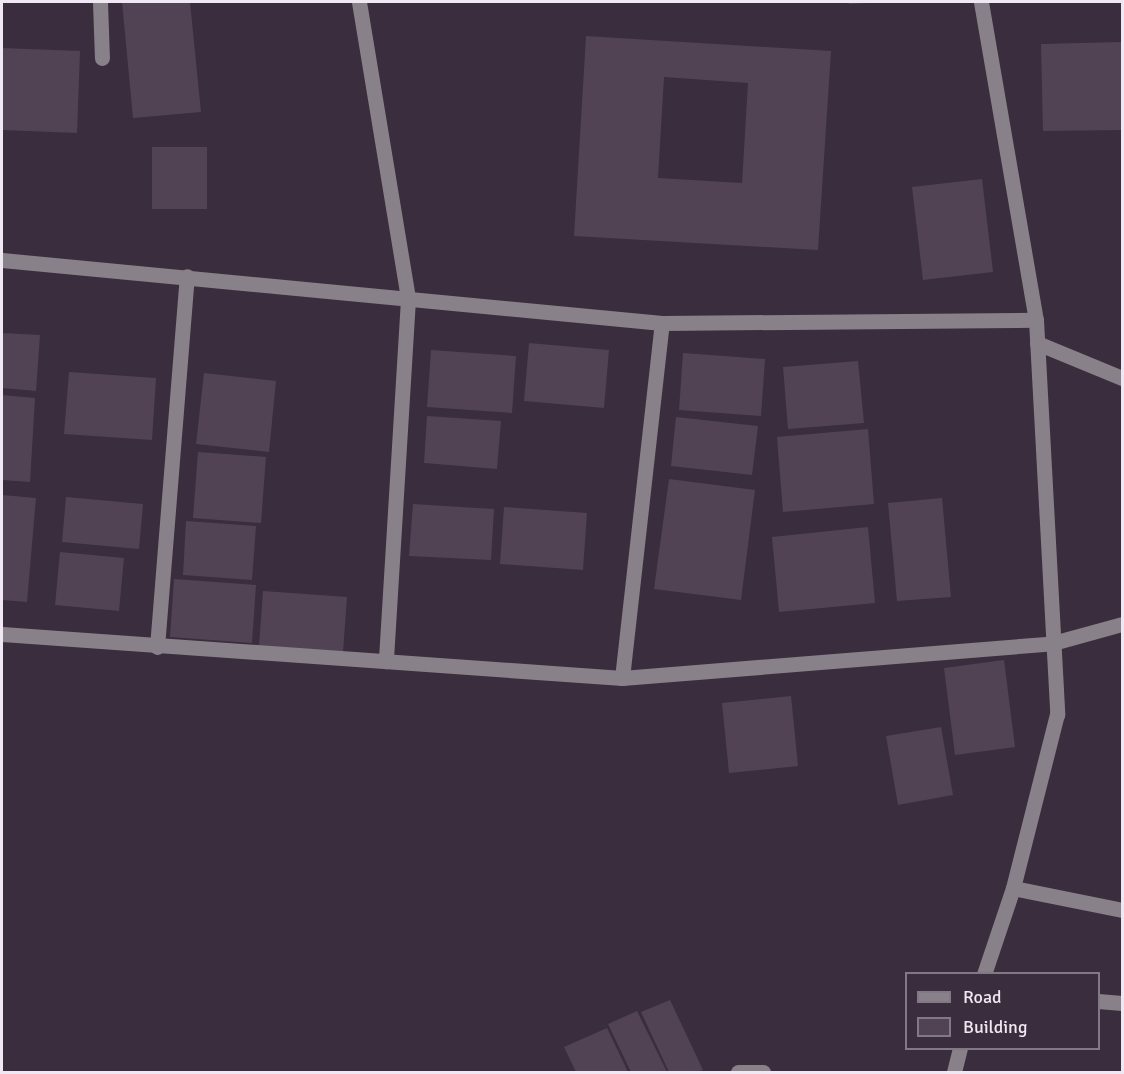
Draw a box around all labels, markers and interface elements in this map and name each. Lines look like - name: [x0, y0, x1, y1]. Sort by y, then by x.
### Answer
- legend: [905, 972, 1100, 1050]
- text: Road: [963, 986, 1002, 1008]
- text: Building: [963, 1016, 1027, 1038]

